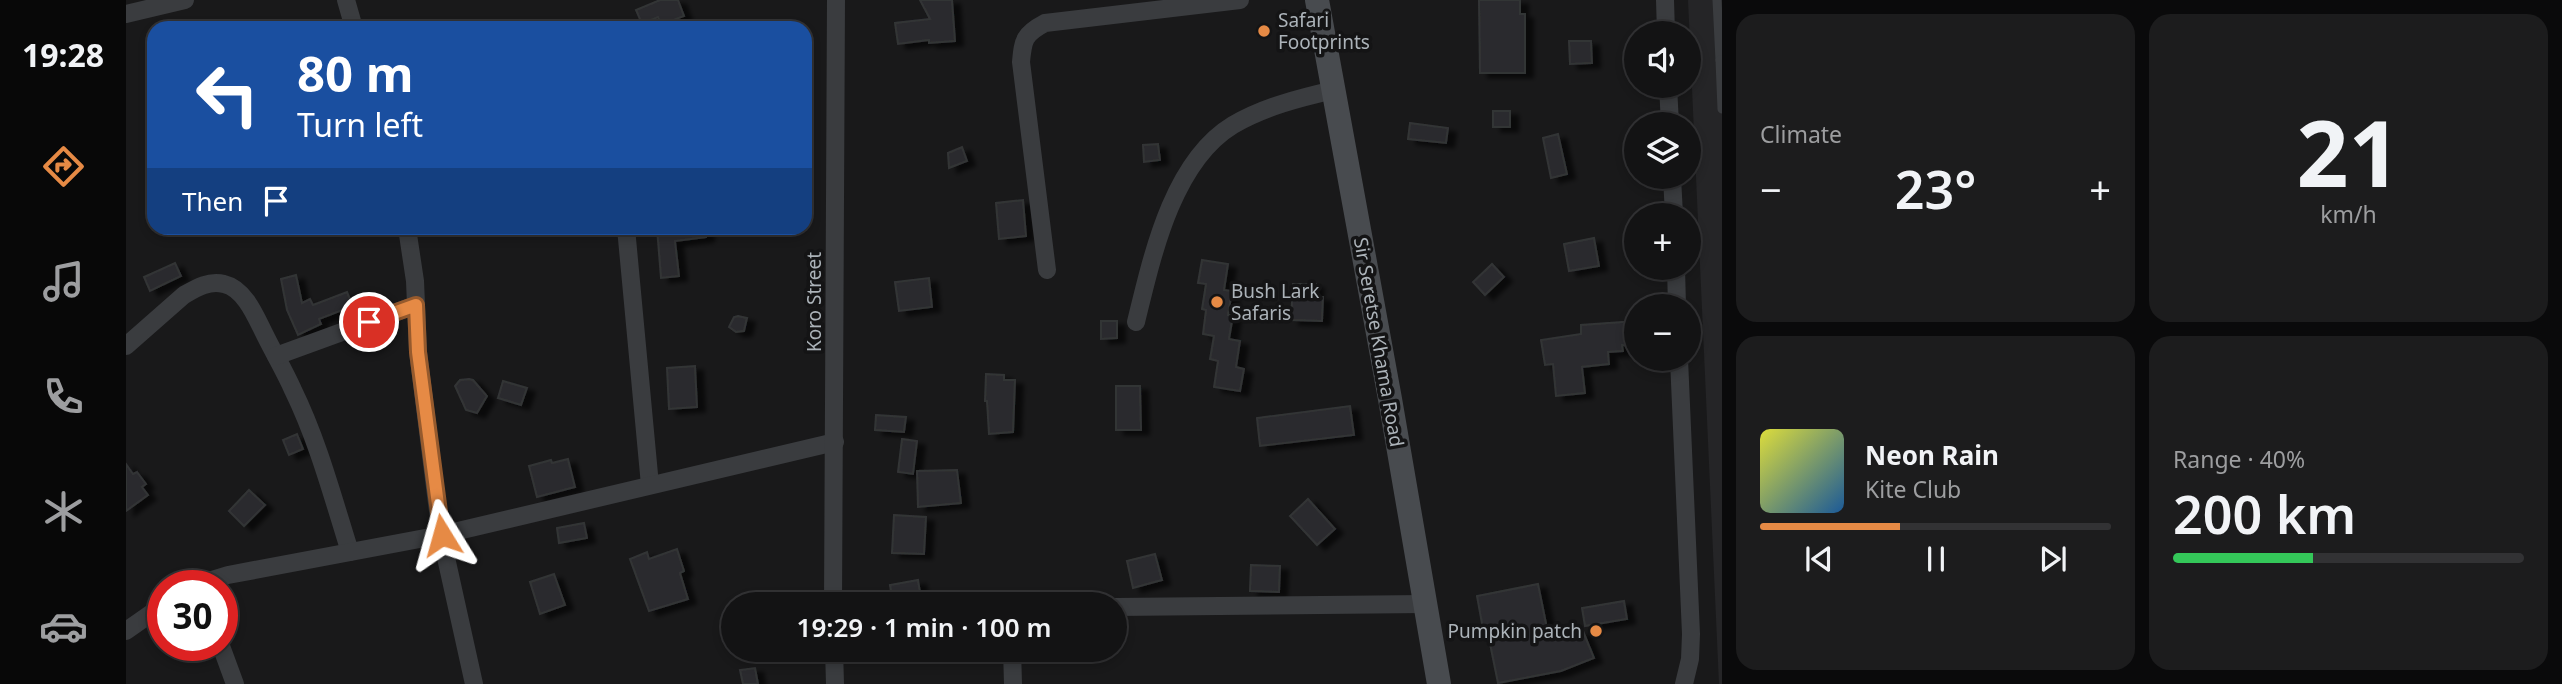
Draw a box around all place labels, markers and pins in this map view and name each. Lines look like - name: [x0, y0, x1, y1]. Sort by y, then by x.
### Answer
- place label: Safari Footprints: [1278, 7, 1370, 55]
- marker: Safari Footprints: [1256, 23, 1272, 39]
- place label: Bush Lark Safaris: [1231, 278, 1319, 326]
- pin: [339, 292, 399, 352]
- marker: Bush Lark Safaris: [1209, 294, 1225, 310]
- place label: Pumpkin patch: [1448, 618, 1582, 644]
- marker: Pumpkin patch: [1588, 623, 1604, 639]

